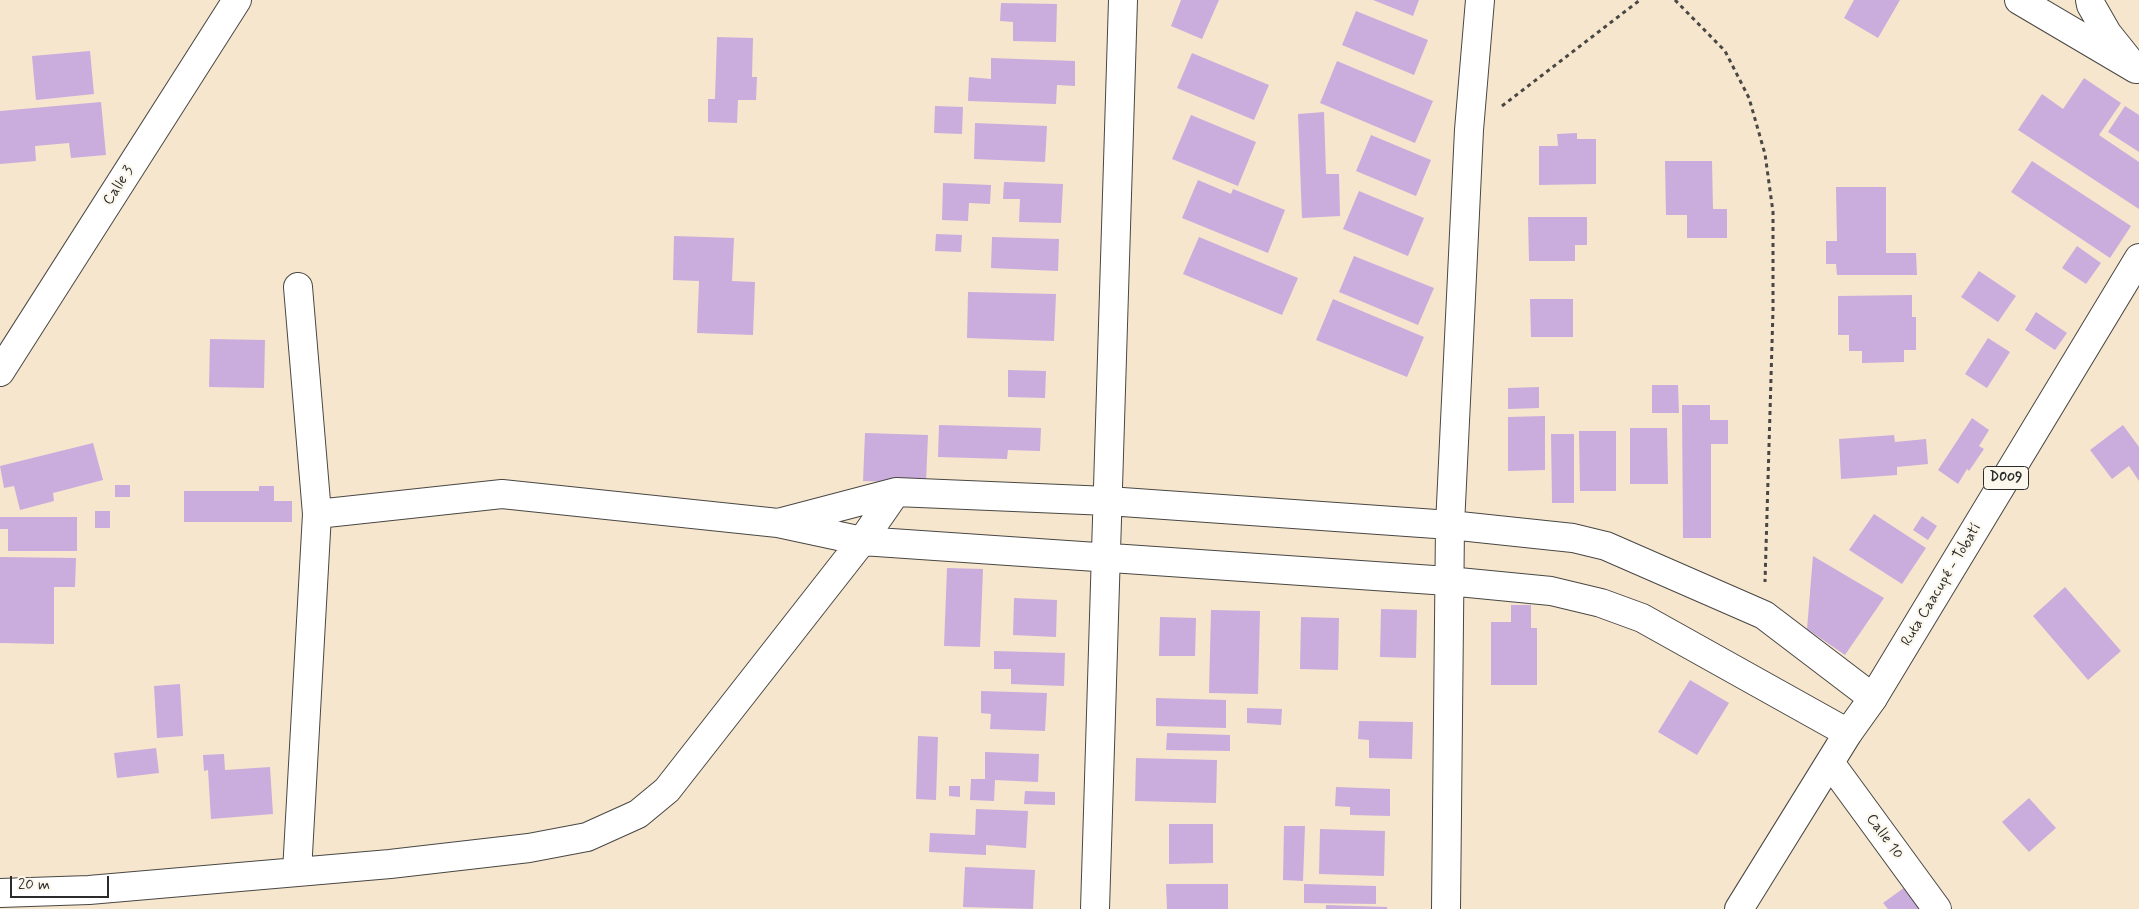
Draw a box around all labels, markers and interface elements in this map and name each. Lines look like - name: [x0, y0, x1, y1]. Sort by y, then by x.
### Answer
- street label: Calle 3: [100, 163, 138, 209]
- road number: D009: [1984, 466, 2028, 489]
- street label: Ruta Caacupé - Tobatí: [1898, 520, 1986, 650]
- street label: Calle 10: [1862, 811, 1906, 863]
- scale bar: [12, 866, 111, 898]
- text: 20 m: [18, 875, 50, 895]

